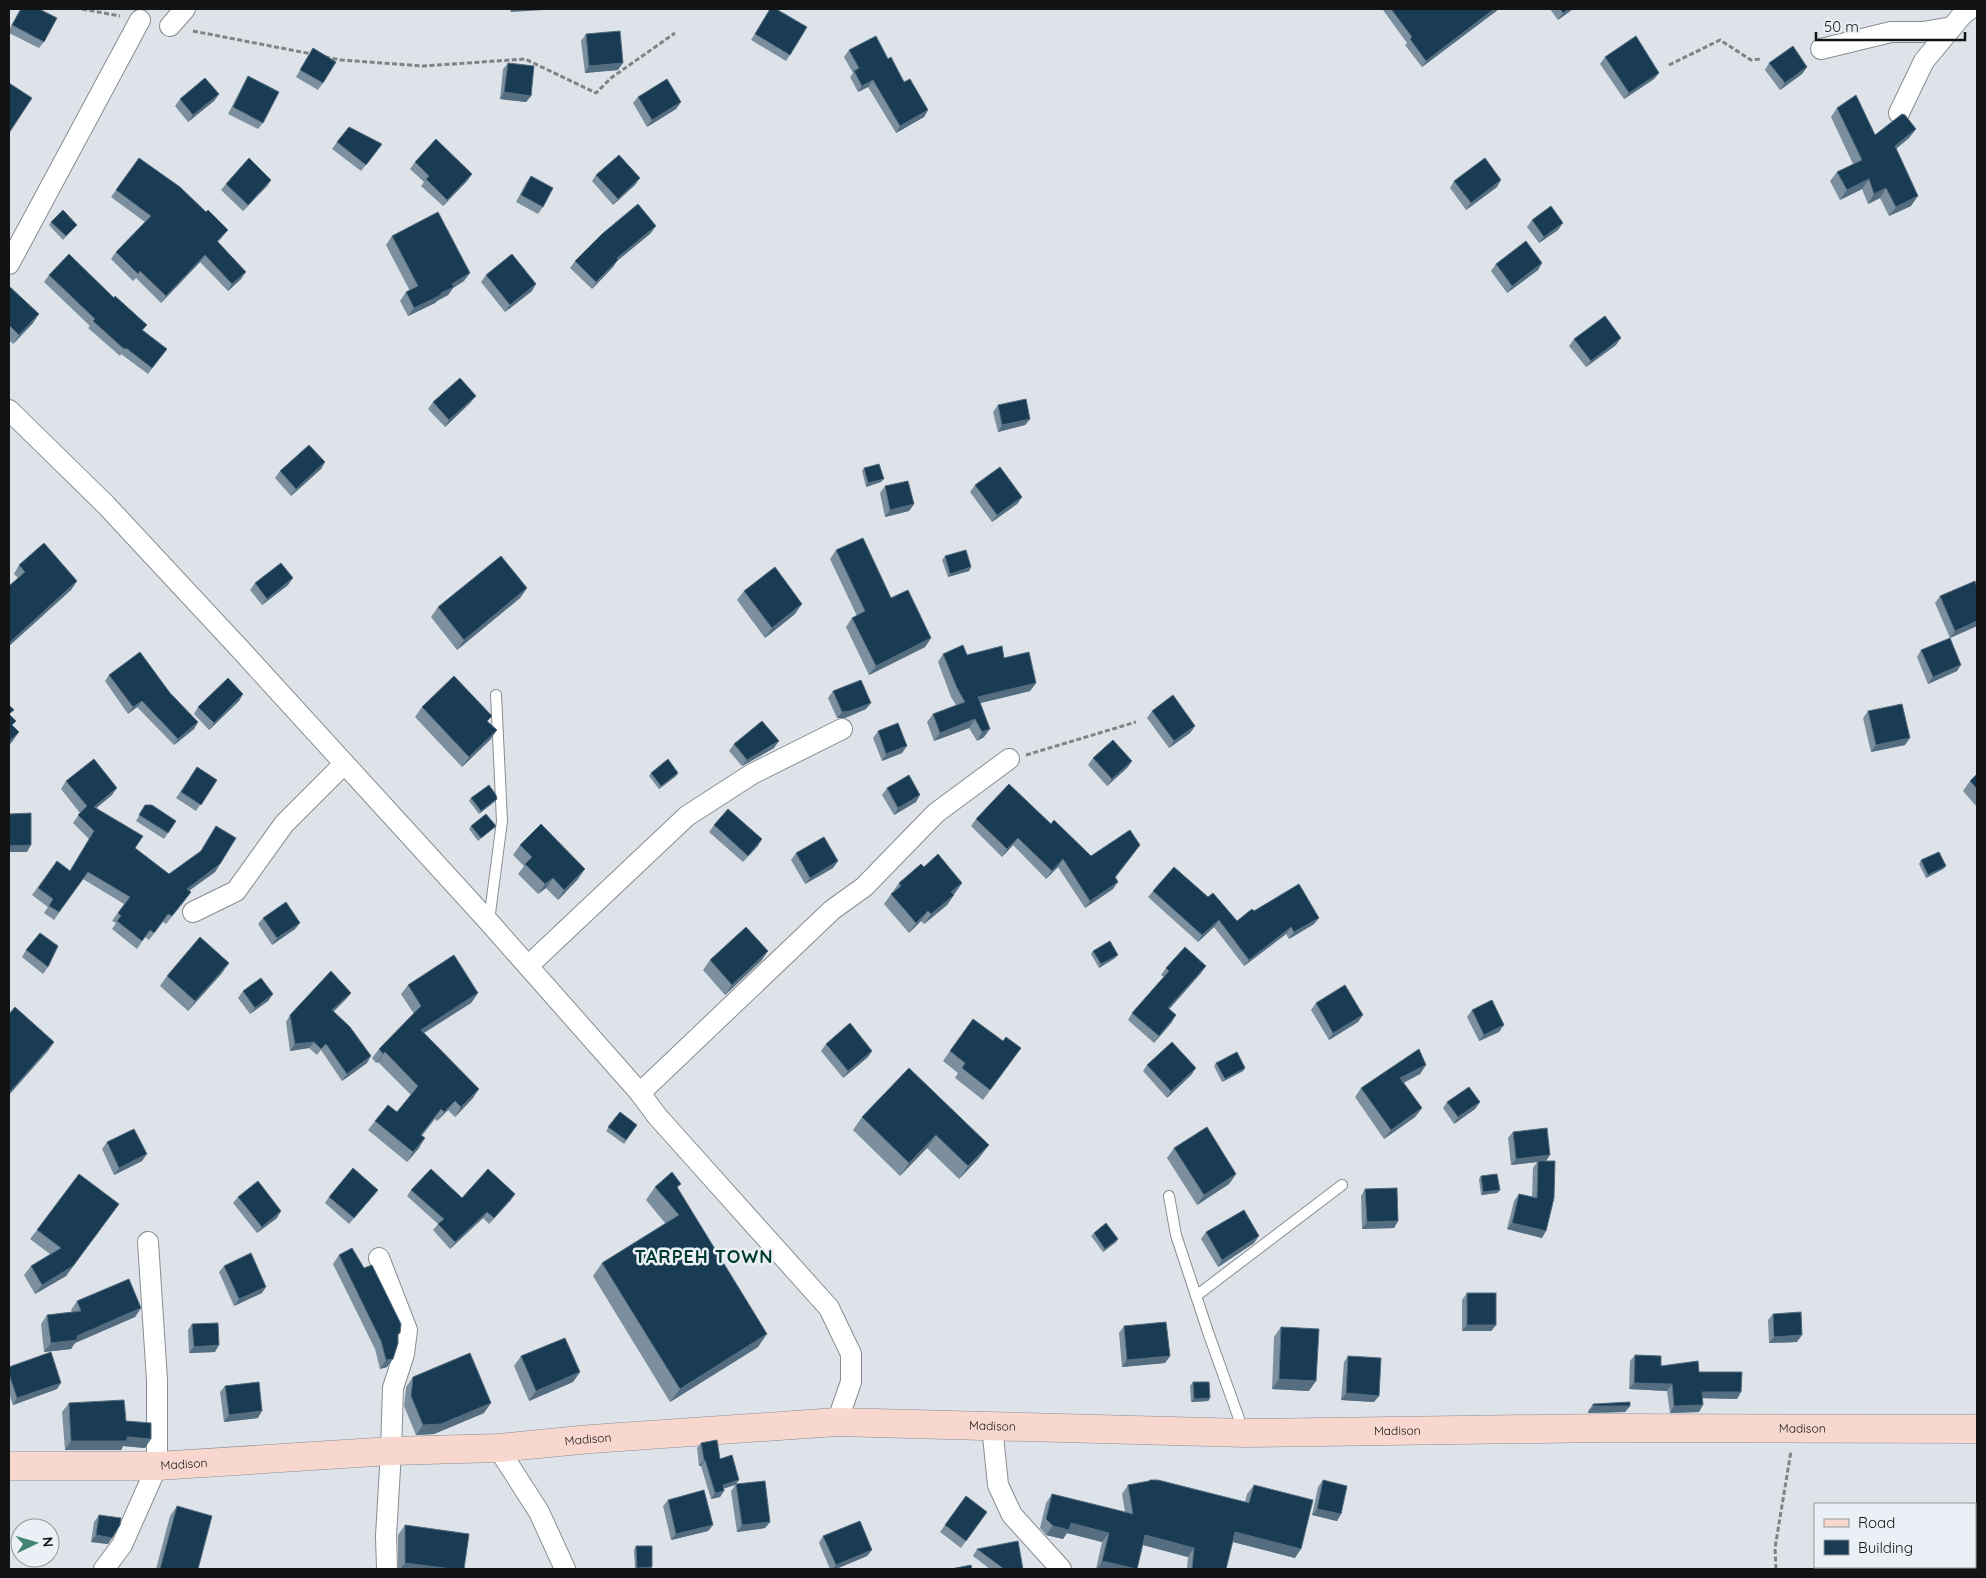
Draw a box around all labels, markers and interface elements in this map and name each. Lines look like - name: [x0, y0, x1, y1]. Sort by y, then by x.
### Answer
- scale bar: [1816, 10, 1965, 42]
- text: 50 m: [1824, 17, 1859, 36]
- district label: TARPEH TOWN: [634, 1245, 774, 1268]
- street label: Madison: [969, 1418, 1016, 1434]
- street label: Madison: [1779, 1420, 1826, 1436]
- street label: Madison: [1374, 1423, 1421, 1438]
- street label: Madison: [564, 1430, 612, 1449]
- street label: Madison: [160, 1455, 208, 1473]
- legend: [1814, 1503, 1976, 1568]
- text: Road: [1858, 1513, 1895, 1532]
- north arrow: [10, 1518, 60, 1568]
- text: N: [39, 1536, 57, 1548]
- text: Building: [1858, 1538, 1913, 1557]

